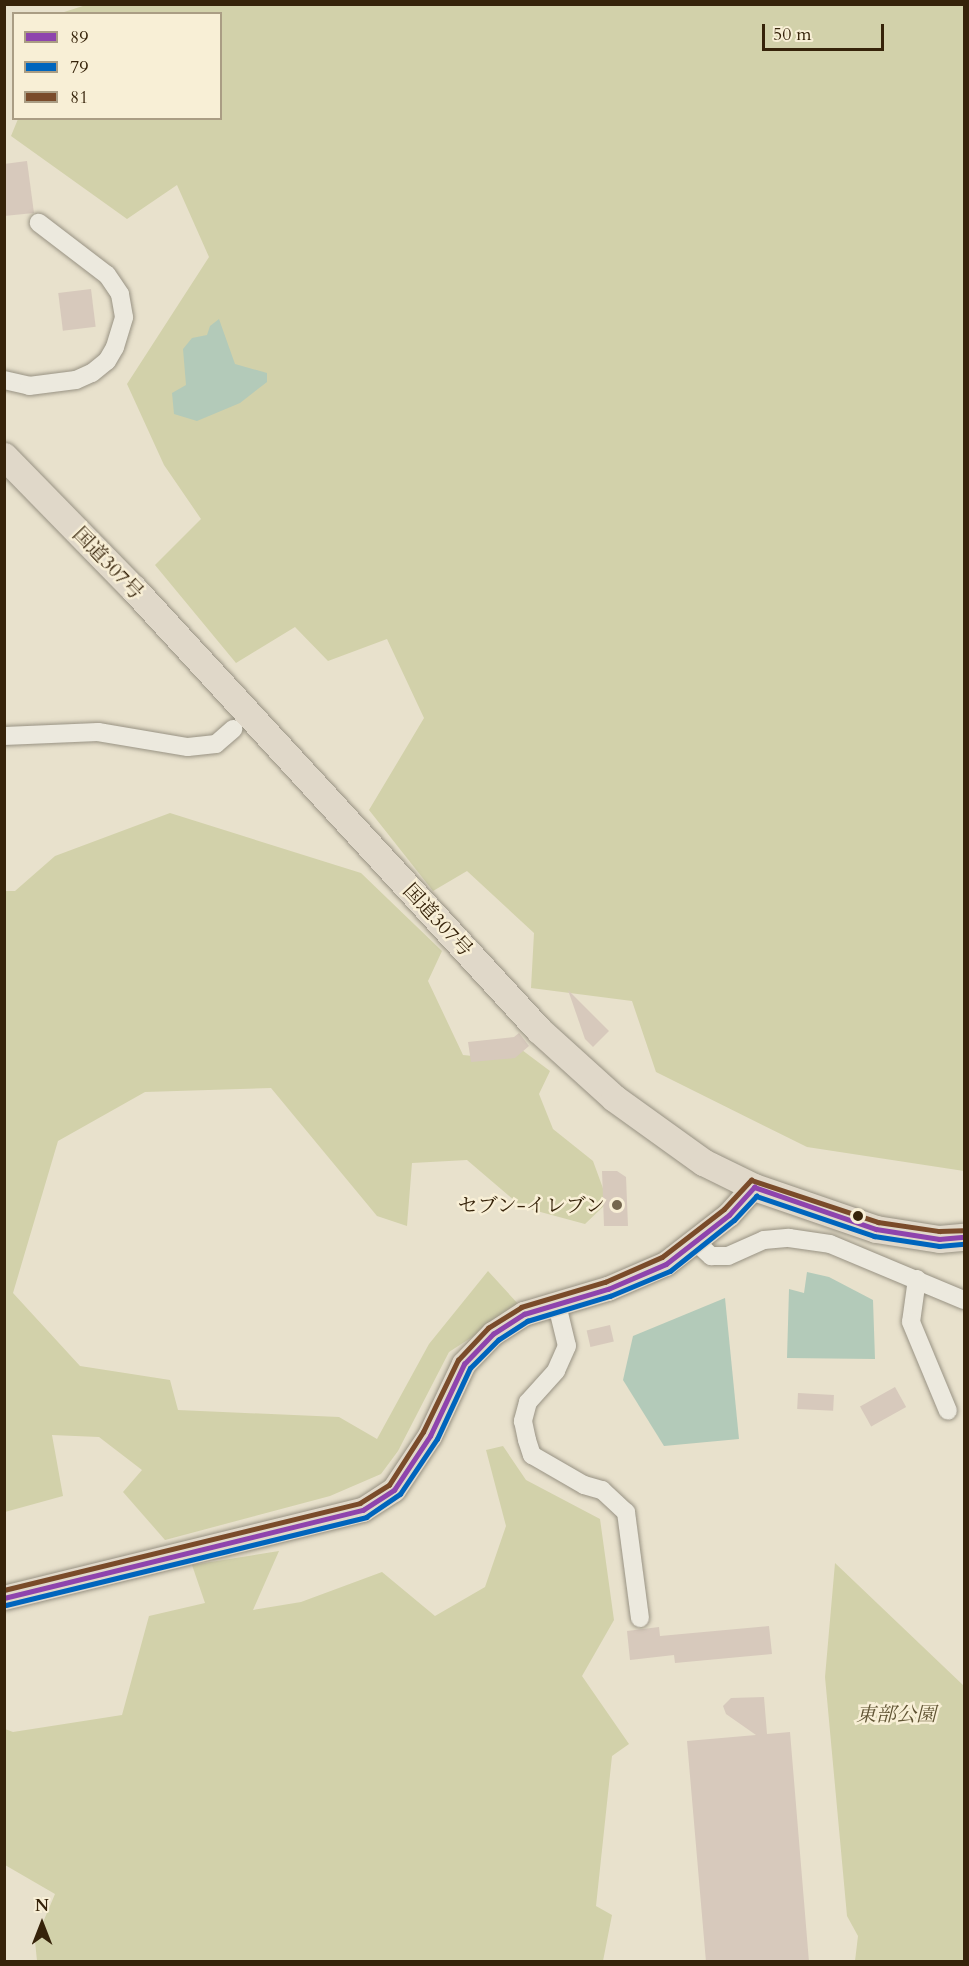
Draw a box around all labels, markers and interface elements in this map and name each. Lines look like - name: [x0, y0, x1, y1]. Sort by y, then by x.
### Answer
- legend: [12, 12, 222, 120]
- scale bar: [765, 12, 886, 50]
- text: 50 m: [773, 22, 812, 47]
- text: 89: [70, 25, 88, 50]
- text: 79: [70, 55, 88, 80]
- text: 81: [70, 85, 88, 110]
- street label: 国道307号: [68, 522, 148, 604]
- street label: 国道307号: [398, 879, 478, 961]
- place label: セブン-イレブン: [456, 1193, 605, 1217]
- marker: セブン-イレブン: [610, 1198, 624, 1212]
- unlabelled marker: [852, 1210, 864, 1222]
- park label: 東部公園: [856, 1702, 936, 1726]
- north arrow: [12, 1894, 72, 1954]
- text: N: [35, 1895, 49, 1917]

